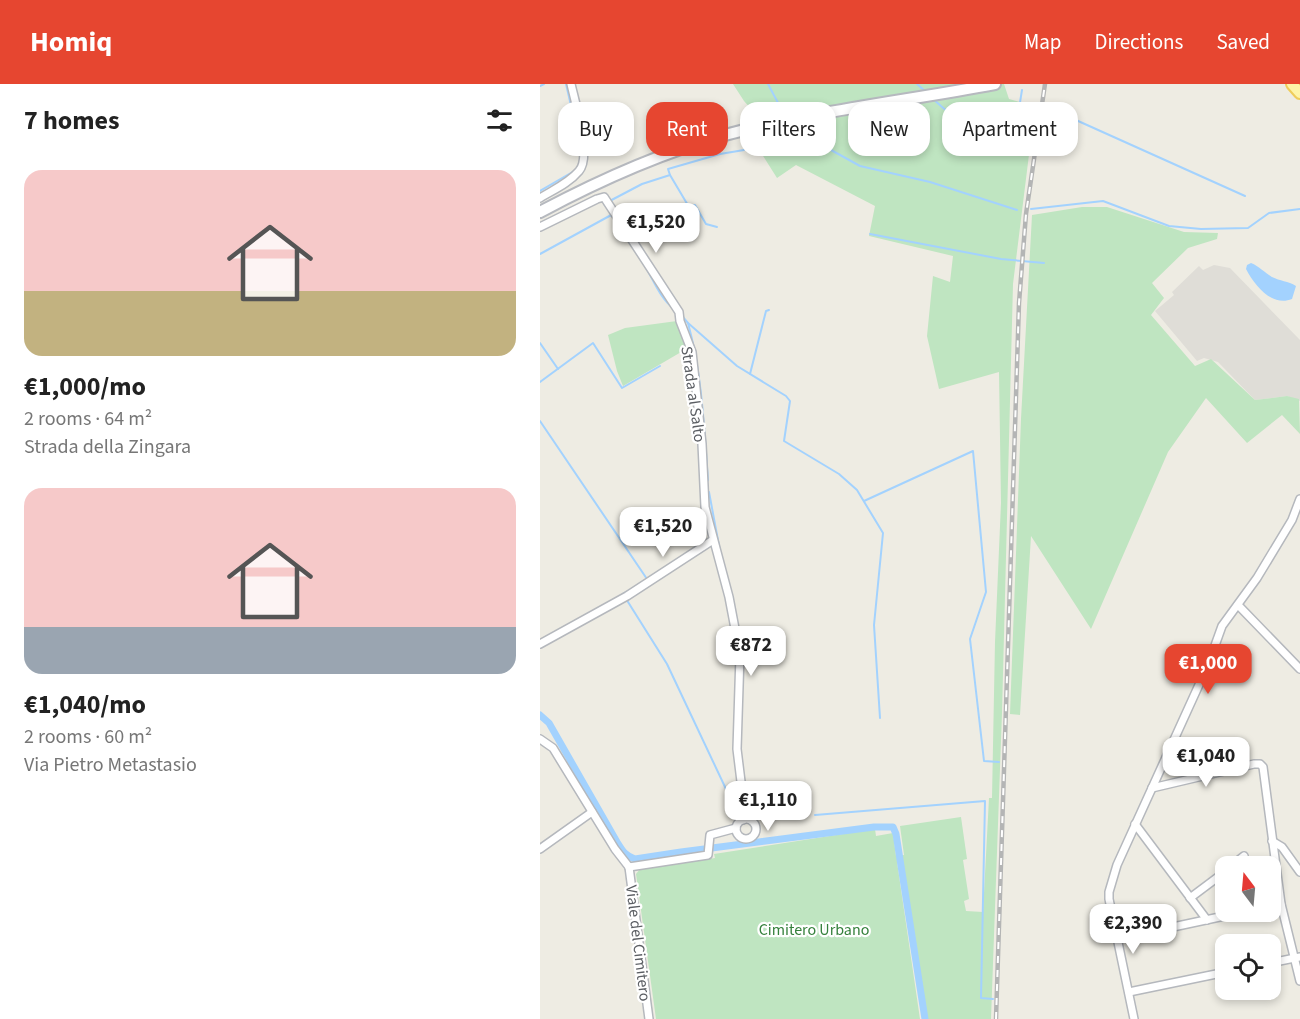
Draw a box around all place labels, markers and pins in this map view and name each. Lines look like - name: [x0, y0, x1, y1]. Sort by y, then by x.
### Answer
- pin: €1,520: [607, 203, 705, 254]
- pin: €1,520: [614, 507, 712, 558]
- pin: €872: [715, 626, 787, 677]
- pin: €1,000: [1159, 644, 1257, 695]
- pin: €1,040: [1157, 737, 1255, 788]
- pin: €1,110: [719, 781, 817, 832]
- pin: €2,390: [1084, 904, 1182, 955]

